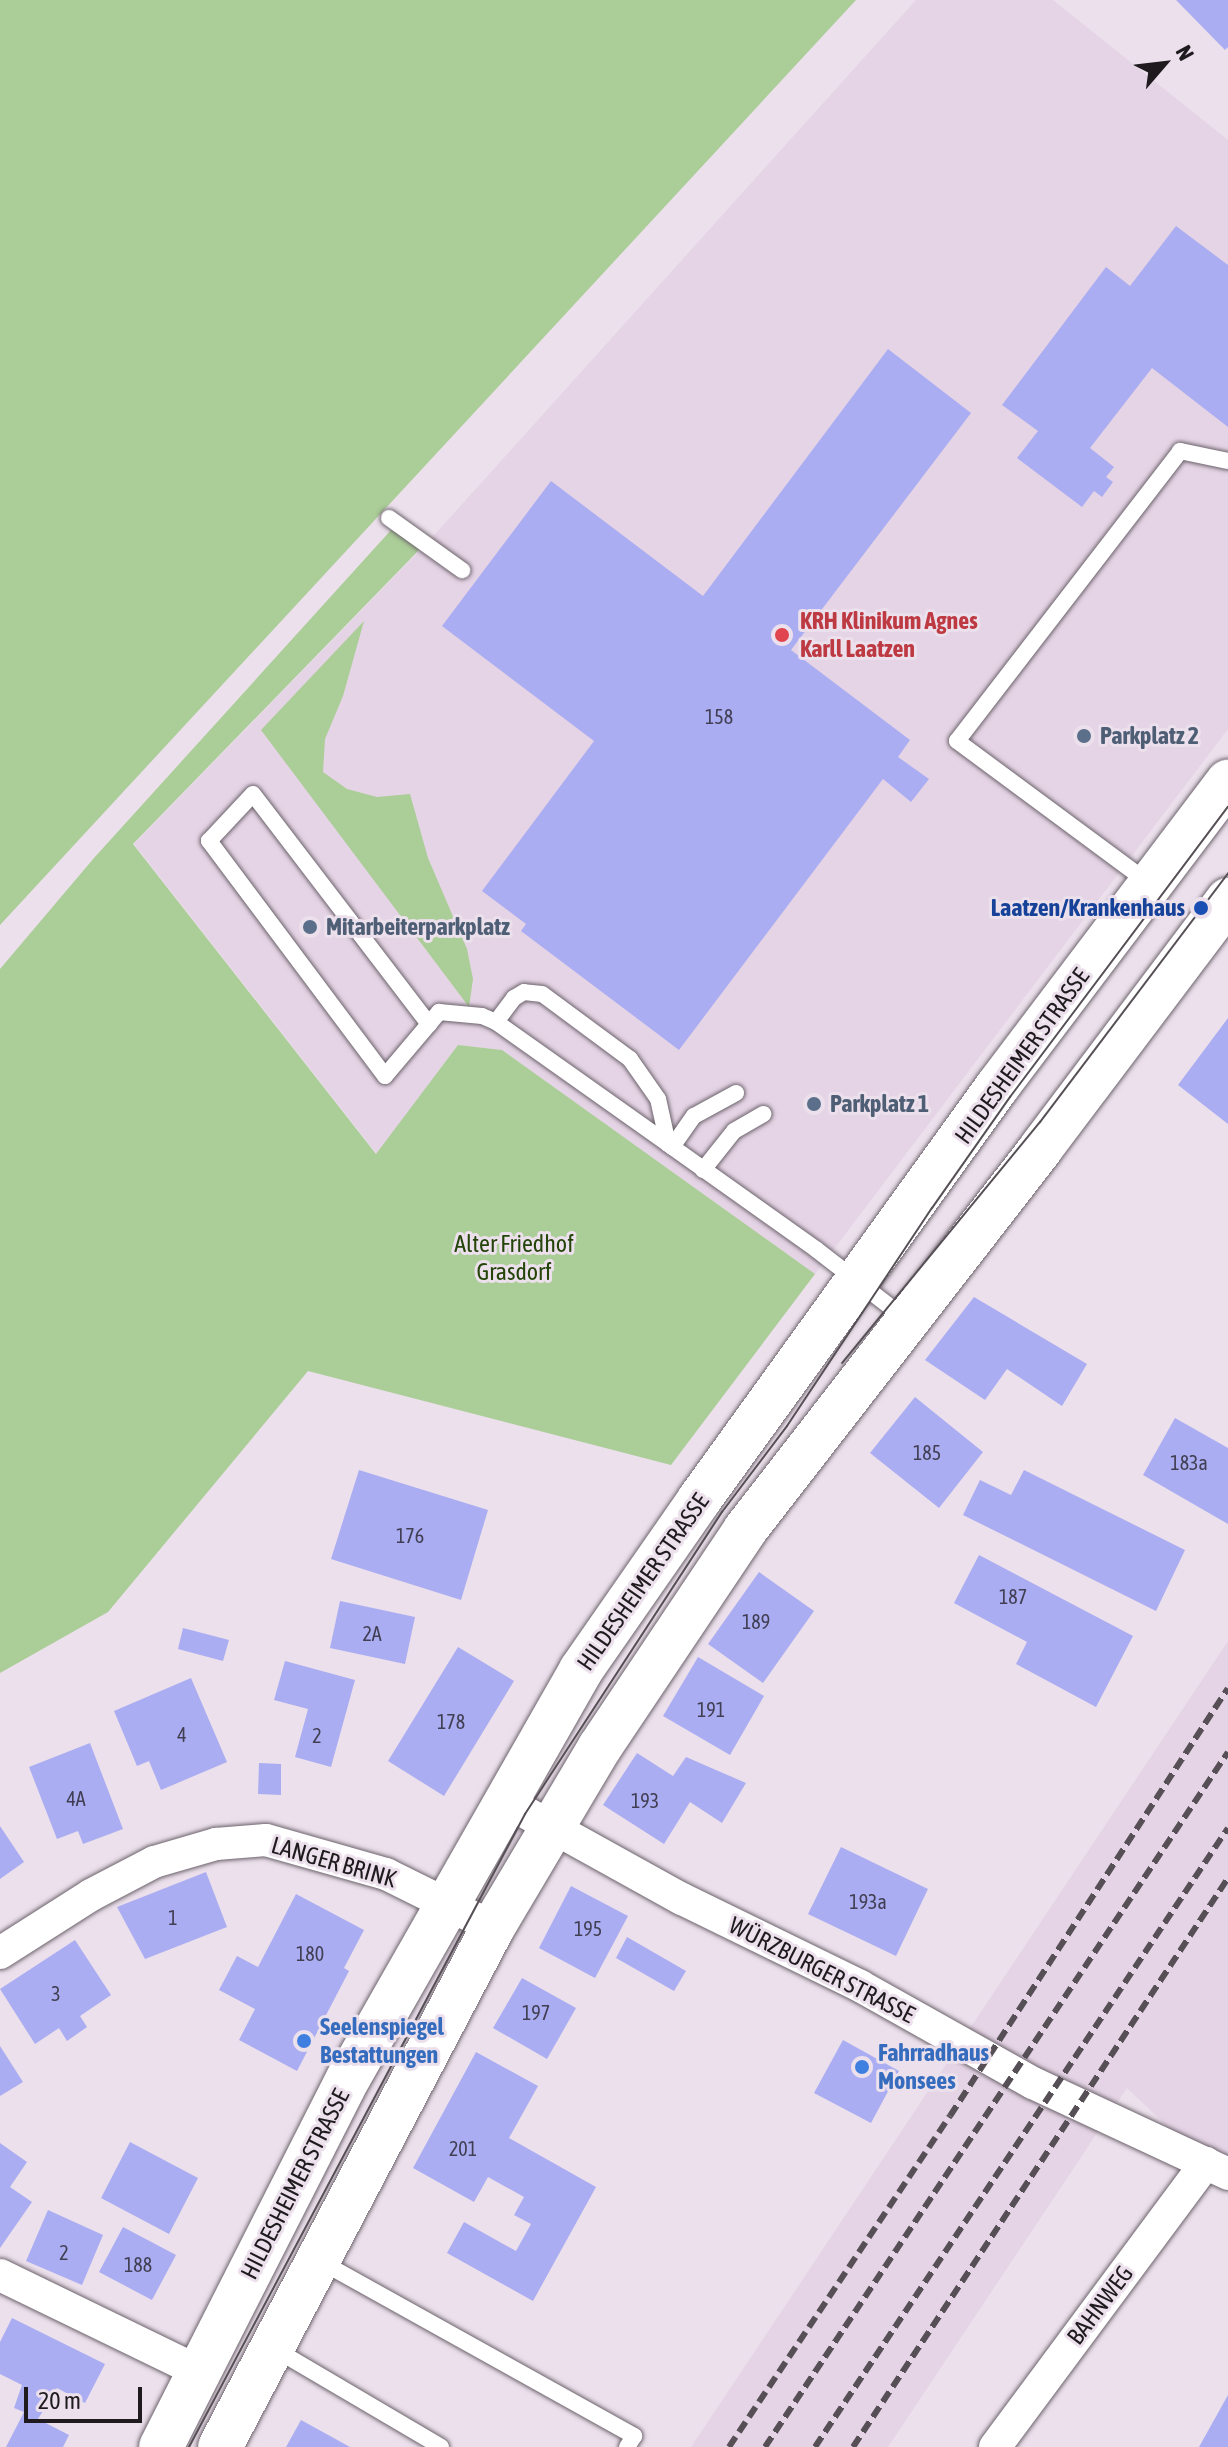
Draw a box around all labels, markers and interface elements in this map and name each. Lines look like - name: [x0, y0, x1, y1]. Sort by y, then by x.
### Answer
- north arrow: [1124, 24, 1204, 104]
- text: N: [1171, 41, 1200, 65]
- place label: KRH Klinikum Agnes Karll Laatzen: [800, 607, 978, 663]
- marker: KRH Klinikum Agnes Karll Laatzen: [771, 624, 793, 646]
- house number: 158: [705, 704, 733, 728]
- place label: Parkplatz 2: [1100, 722, 1199, 750]
- marker: Parkplatz 2: [1075, 727, 1093, 745]
- place label: Laatzen/Krankenhaus: [991, 894, 1185, 922]
- marker: Laatzen/Krankenhaus: [1192, 899, 1210, 917]
- place label: Mitarbeiterparkplatz: [326, 913, 510, 941]
- marker: Mitarbeiterparkplatz: [301, 918, 319, 936]
- street label: HILDESHEIMER STRASSE: [949, 963, 1095, 1149]
- place label: Parkplatz 1: [830, 1090, 929, 1118]
- marker: Parkplatz 1: [805, 1095, 823, 1113]
- park label: Alter Friedhof Grasdorf: [454, 1230, 574, 1286]
- house number: 185: [913, 1440, 941, 1464]
- house number: 183a: [1170, 1450, 1208, 1474]
- street label: HILDESHEIMER STRASSE: [571, 1488, 715, 1676]
- house number: 176: [396, 1523, 424, 1547]
- house number: 187: [999, 1584, 1027, 1608]
- house number: 189: [742, 1609, 770, 1633]
- house number: 2A: [362, 1621, 382, 1645]
- house number: 191: [697, 1697, 725, 1721]
- house number: 178: [437, 1709, 465, 1733]
- house number: 4: [177, 1722, 187, 1746]
- house number: 2: [312, 1723, 322, 1747]
- house number: 4A: [66, 1786, 86, 1810]
- house number: 193: [631, 1788, 659, 1812]
- street label: LANGER BRINK: [268, 1830, 400, 1894]
- house number: 193a: [849, 1889, 887, 1913]
- house number: 1: [168, 1905, 178, 1929]
- street label: WÜRZBURGER STRASSE: [724, 1911, 920, 2029]
- house number: 195: [574, 1916, 602, 1940]
- house number: 180: [296, 1941, 324, 1965]
- house number: 3: [51, 1981, 61, 2005]
- house number: 197: [522, 2000, 550, 2024]
- place label: Seelenspiegel Bestattungen: [320, 2013, 444, 2069]
- marker: Seelenspiegel Bestattungen: [295, 2032, 313, 2050]
- place label: Fahrradhaus Monsees: [878, 2039, 989, 2095]
- marker: Fahrradhaus Monsees: [853, 2058, 871, 2076]
- street label: HILDESHEIMER STRASSE: [235, 2084, 355, 2284]
- house number: 201: [449, 2136, 477, 2160]
- house number: 2: [59, 2240, 69, 2264]
- house number: 188: [124, 2252, 152, 2276]
- street label: BAHNWEG: [1061, 2260, 1139, 2350]
- scale bar: [28, 2371, 146, 2421]
- text: 20 m: [38, 2387, 81, 2414]

